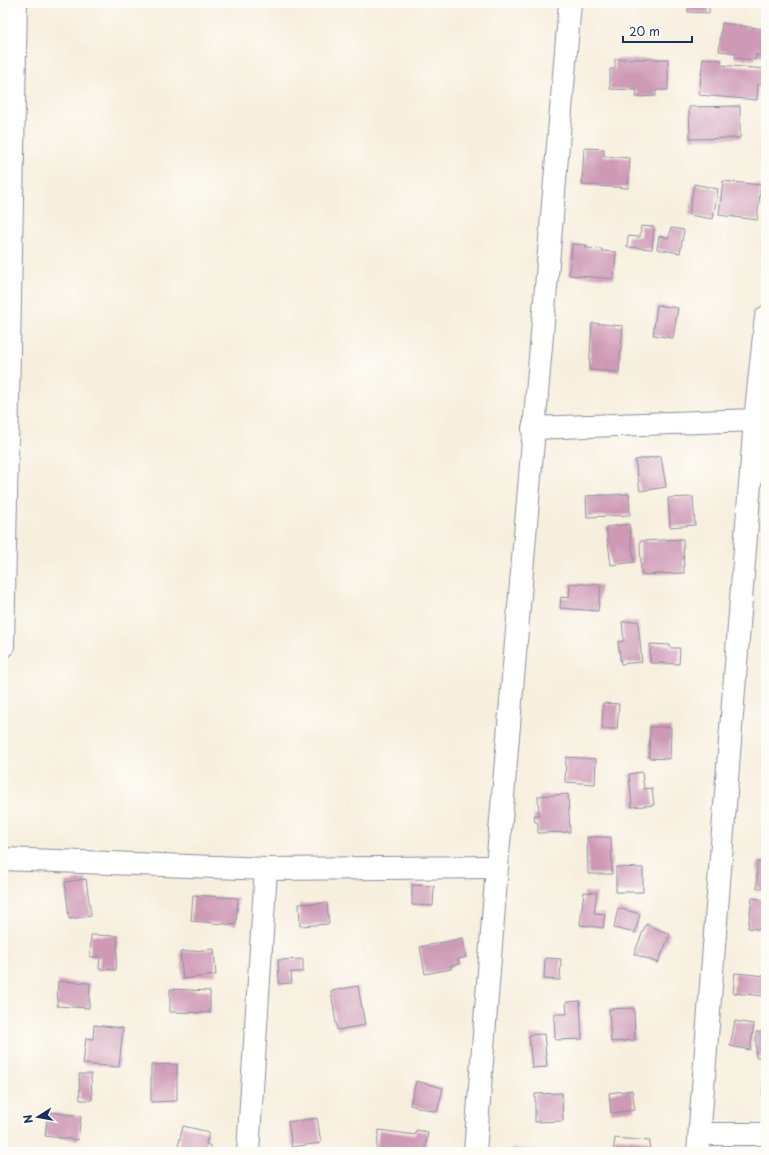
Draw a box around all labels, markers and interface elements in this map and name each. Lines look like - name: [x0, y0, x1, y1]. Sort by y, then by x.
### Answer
- scale bar: [623, 18, 692, 44]
- text: 20 m: [629, 22, 660, 40]
- north arrow: [18, 1097, 58, 1137]
- text: N: [18, 1113, 37, 1125]

